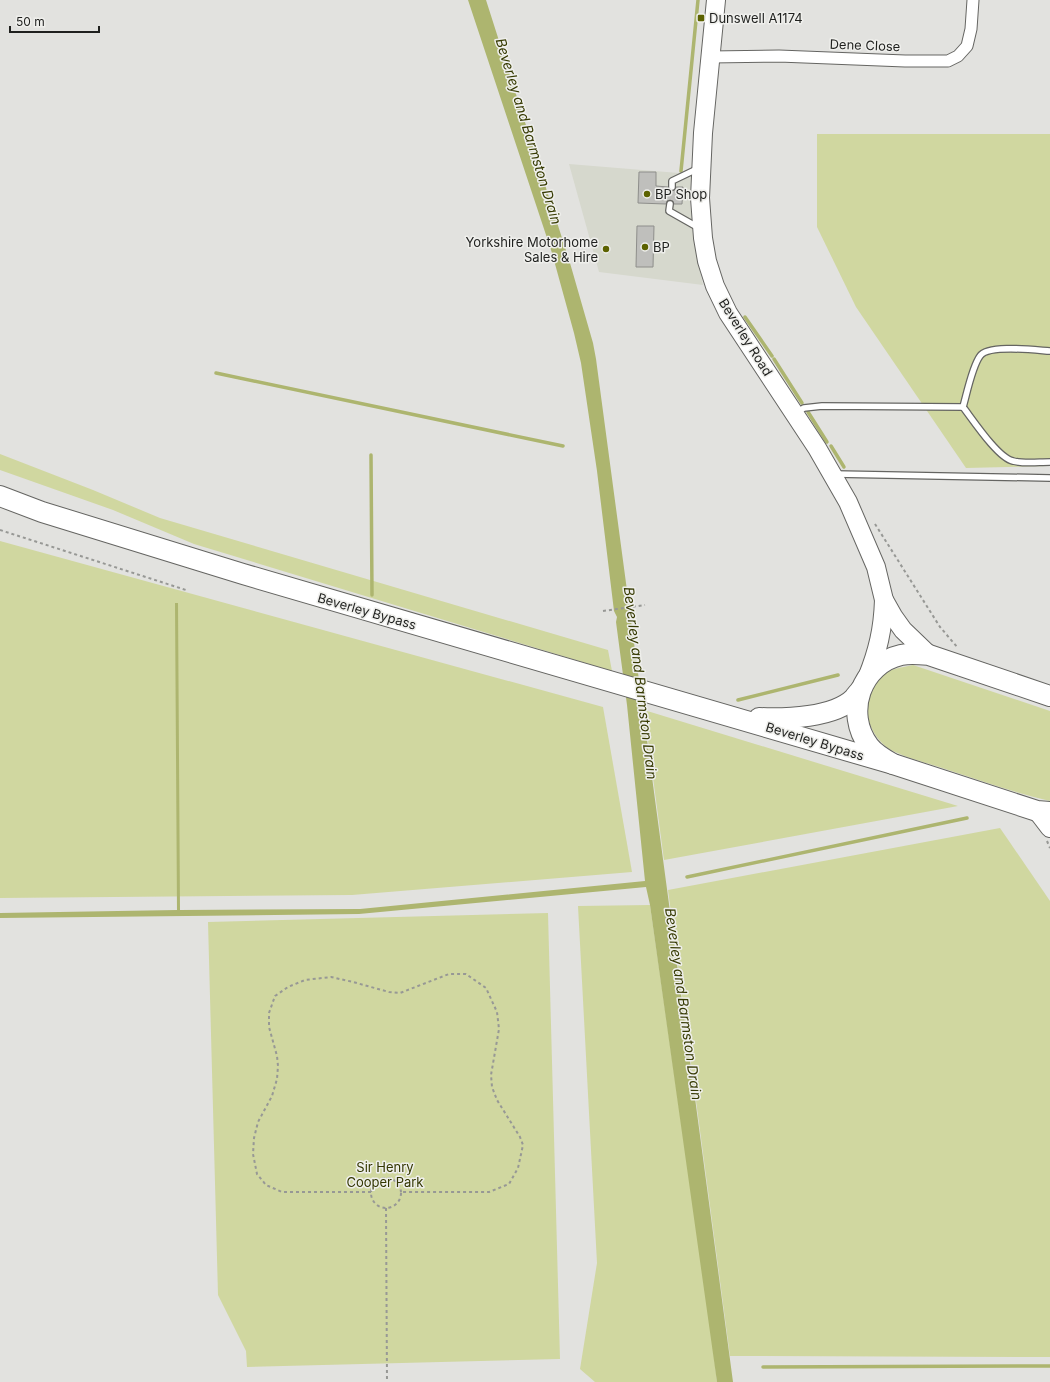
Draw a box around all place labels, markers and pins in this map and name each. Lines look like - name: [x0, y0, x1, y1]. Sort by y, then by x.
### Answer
- place label: Dunswell A1174: [709, 10, 803, 26]
- marker: Dunswell A1174: [696, 13, 706, 23]
- place label: BP Shop: [655, 186, 707, 202]
- marker: BP Shop: [642, 189, 652, 199]
- place label: Yorkshire Motorhome Sales & Hire: [466, 234, 598, 265]
- place label: BP: [653, 239, 670, 255]
- marker: BP: [640, 242, 650, 252]
- marker: Yorkshire Motorhome Sales & Hire: [601, 244, 611, 254]

